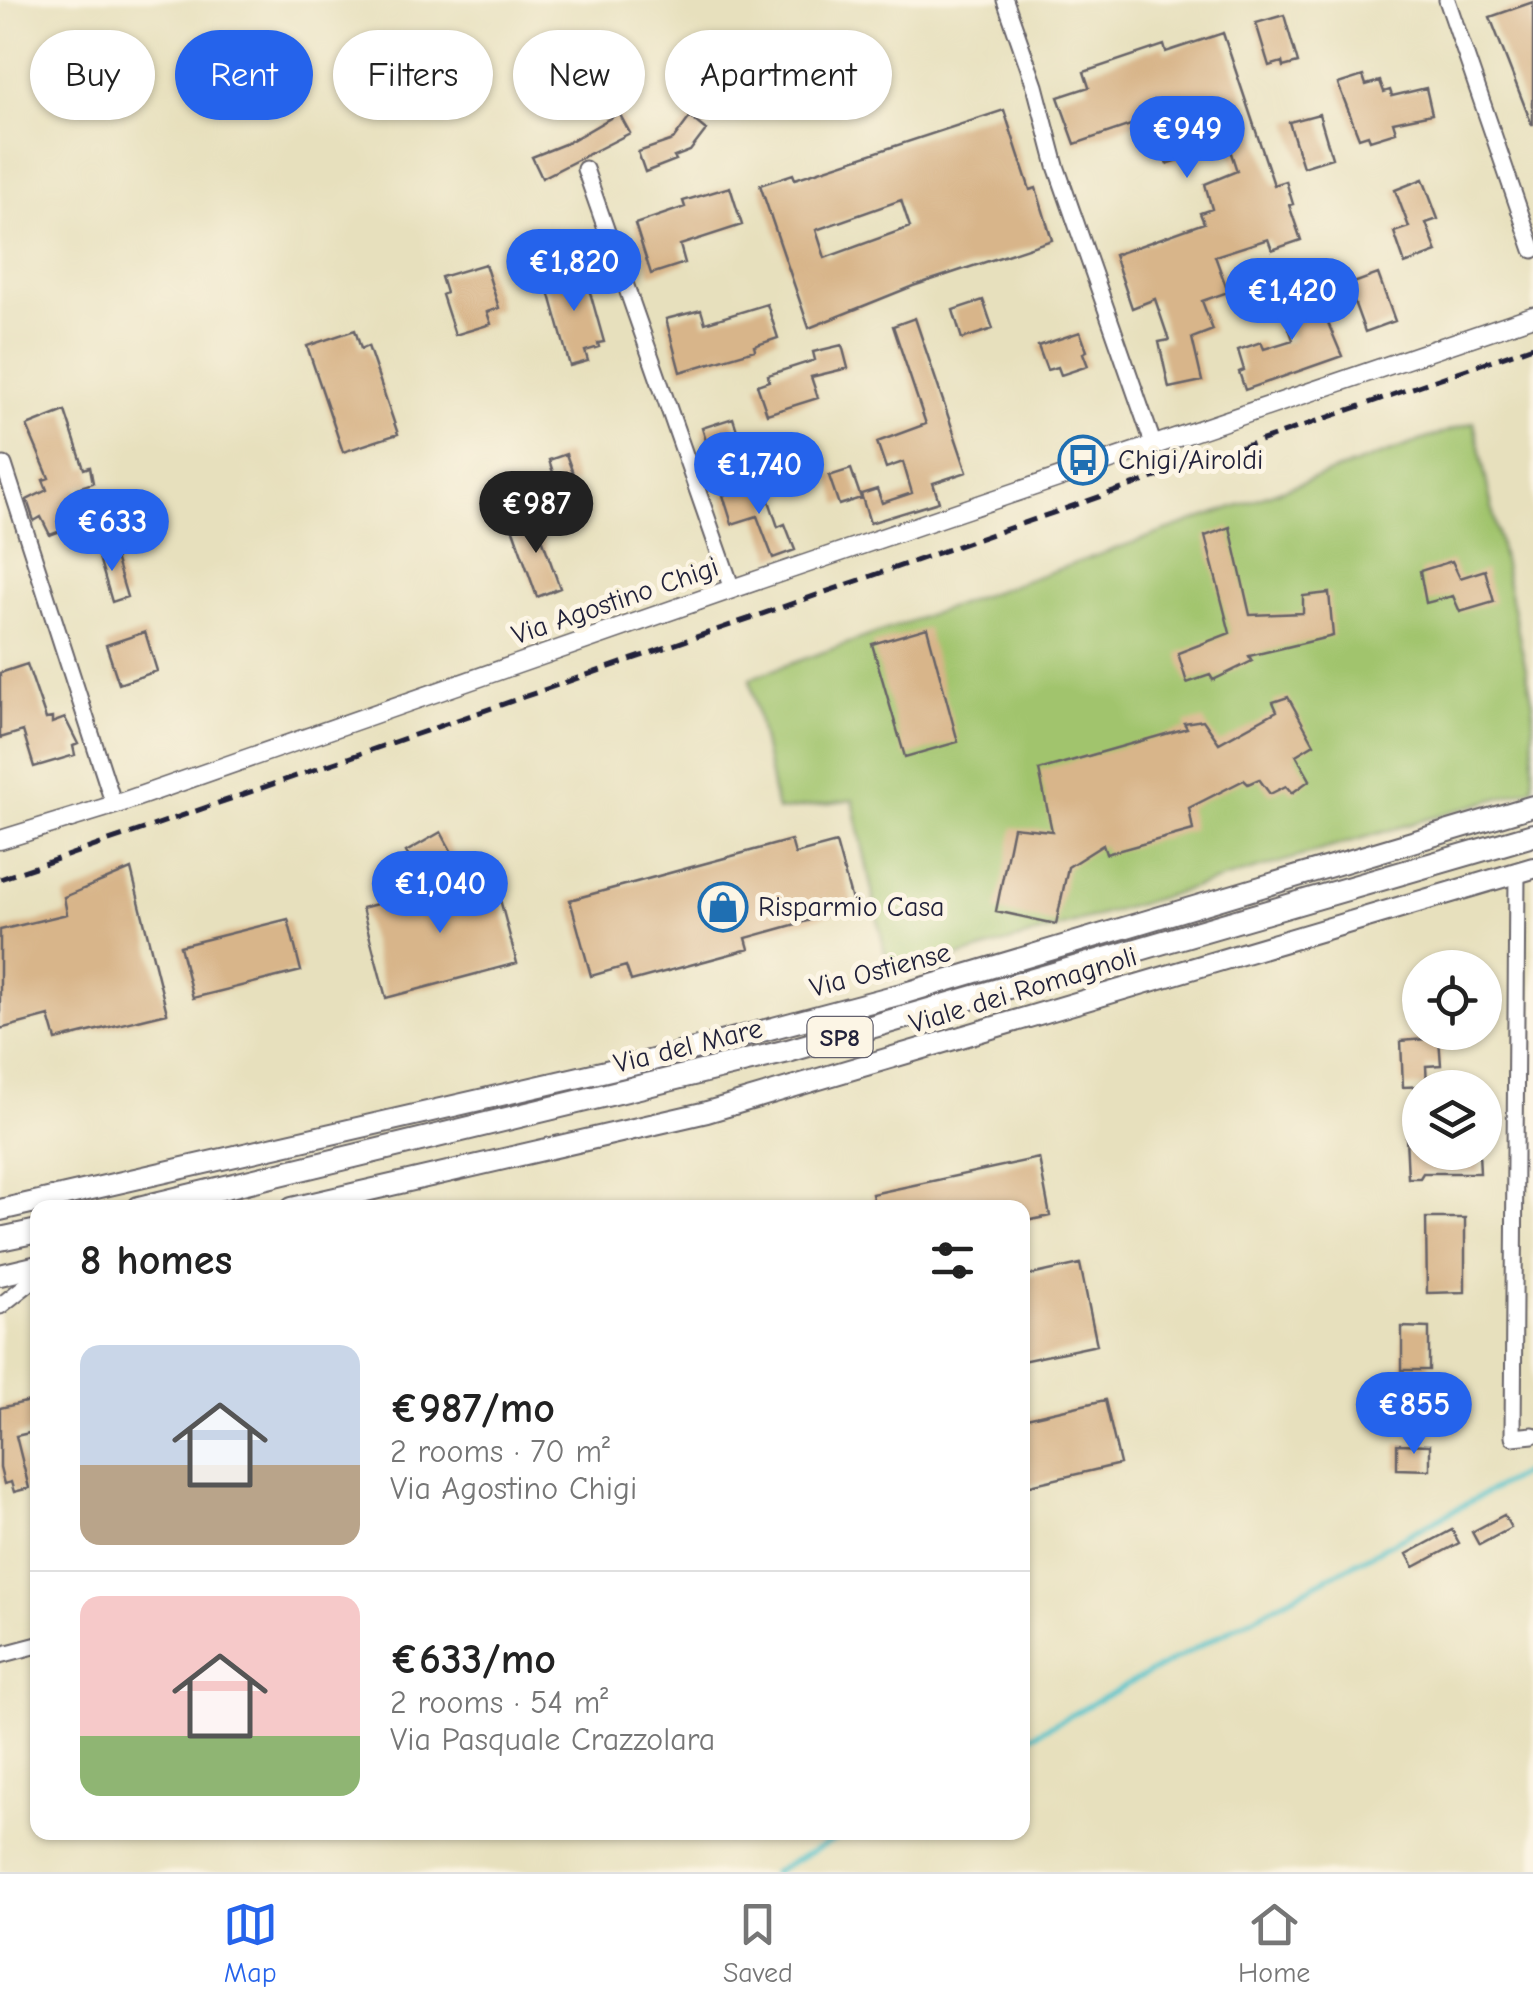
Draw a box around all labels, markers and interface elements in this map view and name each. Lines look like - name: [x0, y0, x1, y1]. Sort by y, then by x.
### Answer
- chip: Buy: [30, 30, 155, 120]
- chip: Rent: [175, 30, 313, 120]
- chip: Filters: [333, 30, 493, 120]
- chip: New: [513, 30, 645, 120]
- chip: Apartment: [665, 30, 892, 120]
- pin: €949: [1128, 96, 1246, 181]
- text: €949: [1152, 110, 1222, 147]
- pin: €1,820: [493, 229, 655, 314]
- text: €1,820: [528, 243, 620, 280]
- pin: €1,420: [1211, 258, 1373, 343]
- text: €1,420: [1247, 272, 1337, 309]
- pin: €1,740: [678, 432, 840, 517]
- bus stop icon: Chigi/Airoldi: [1057, 434, 1109, 486]
- place label: Chigi/Airoldi: [1118, 444, 1263, 476]
- text: €1,740: [716, 446, 802, 483]
- pin: €987: [477, 471, 595, 556]
- text: €987: [501, 485, 571, 522]
- pin: €633: [53, 489, 171, 574]
- text: €633: [77, 503, 147, 540]
- street label: Via Agostino Chigi: [508, 551, 722, 651]
- pin: €1,040: [359, 851, 521, 936]
- text: €1,040: [394, 865, 486, 902]
- shop icon: Risparmio Casa: [697, 881, 749, 933]
- place label: Risparmio Casa: [758, 891, 944, 923]
- street label: Via Ostiense: [806, 936, 954, 1004]
- street label: Viale dei Romagnoli: [905, 940, 1141, 1040]
- map controls: [1402, 950, 1502, 1170]
- button: locate: [1402, 950, 1502, 1050]
- street label: Via del Mare: [610, 1012, 766, 1080]
- road number: SP8: [808, 1017, 872, 1057]
- button: layers: [1402, 1070, 1502, 1170]
- icon: filters: [925, 1233, 980, 1288]
- text: 8 homes: [80, 1236, 232, 1285]
- pin: €855: [1355, 1372, 1473, 1457]
- text: €987/mo: [390, 1384, 555, 1433]
- icon: home: [160, 1385, 280, 1505]
- text: €855: [1378, 1386, 1450, 1423]
- text: 2 rooms · 70 m²: [390, 1433, 610, 1470]
- text: Via Agostino Chigi: [390, 1470, 637, 1507]
- text: €633/mo: [390, 1635, 556, 1684]
- icon: home: [160, 1636, 280, 1756]
- text: 2 rooms · 54 m²: [390, 1684, 608, 1721]
- text: Via Pasquale Crazzolara: [390, 1721, 715, 1758]
- tab: Map: [223, 1897, 278, 1989]
- tab: Saved: [723, 1897, 793, 1989]
- tab: Home: [1238, 1897, 1310, 1989]

